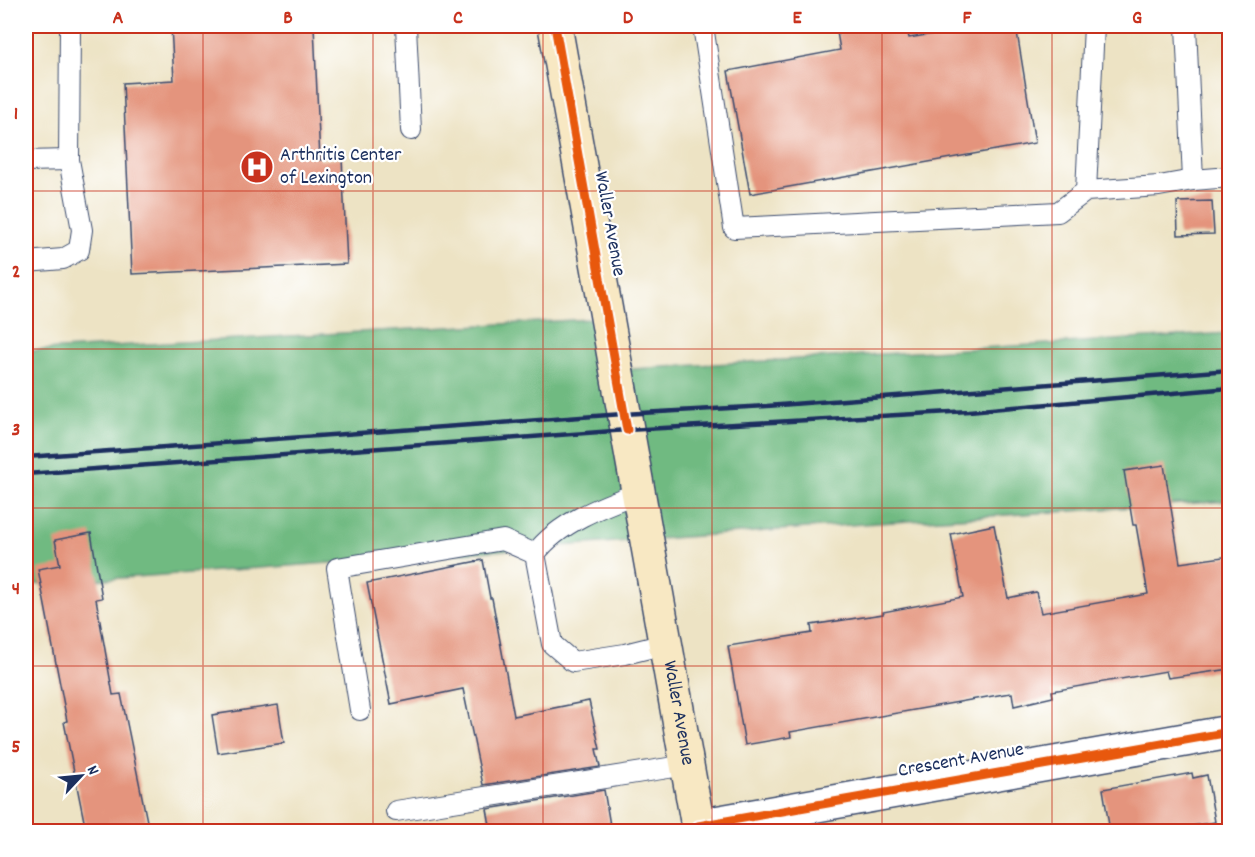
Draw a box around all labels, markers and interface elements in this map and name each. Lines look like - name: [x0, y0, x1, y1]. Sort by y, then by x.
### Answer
- text: A: [113, 5, 124, 33]
- text: B: [283, 5, 293, 33]
- text: C: [453, 5, 463, 33]
- text: D: [623, 5, 634, 33]
- text: E: [792, 5, 802, 33]
- text: F: [963, 5, 973, 33]
- text: G: [1132, 5, 1142, 33]
- text: 1: [14, 101, 18, 129]
- place label: Arthritis Center of Lexington: [280, 142, 402, 193]
- hospital icon: Arthritis Center of Lexington: [239, 149, 275, 185]
- street label: Waller Avenue: [586, 169, 632, 279]
- text: 2: [12, 259, 20, 287]
- text: 3: [12, 417, 20, 445]
- text: 4: [12, 576, 20, 604]
- street label: Waller Avenue: [655, 658, 701, 768]
- text: 5: [11, 734, 21, 762]
- street label: Crescent Avenue: [896, 736, 1026, 786]
- north arrow: [51, 746, 111, 806]
- text: N: [80, 762, 104, 779]

